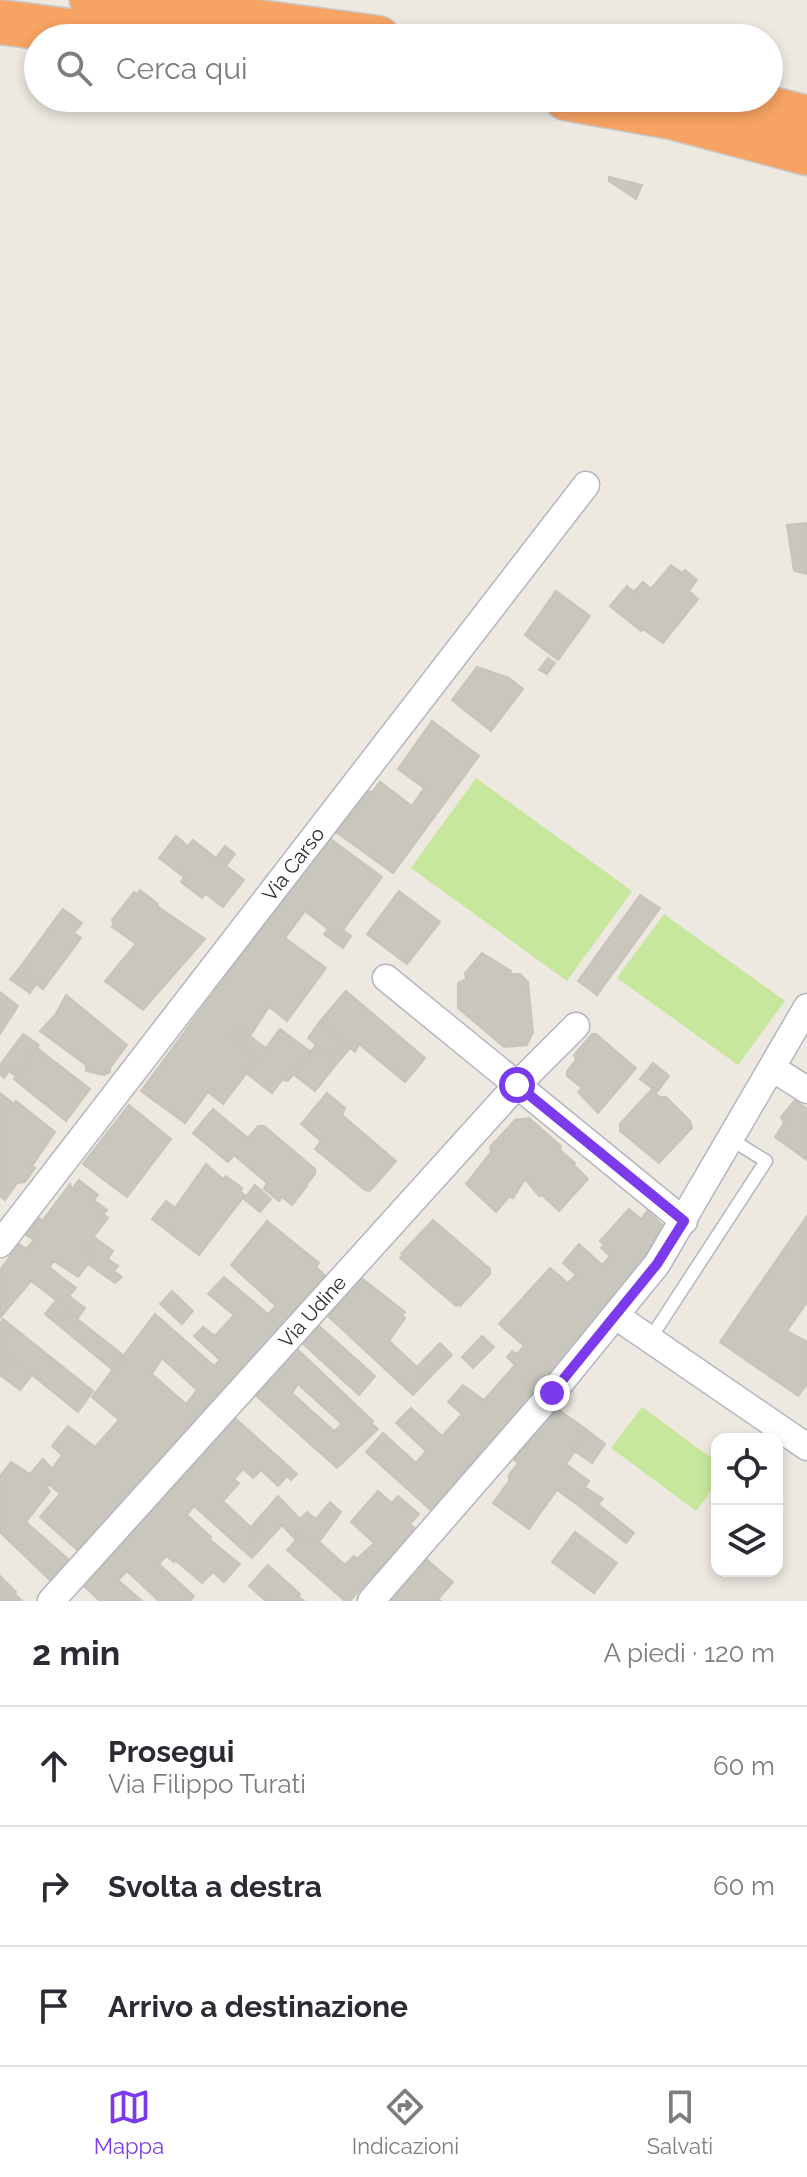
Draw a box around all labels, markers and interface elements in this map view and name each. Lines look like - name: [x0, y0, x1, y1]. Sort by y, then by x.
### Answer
- search box: [24, 24, 783, 112]
- icon: search: [52, 46, 96, 90]
- text: Cerca qui: [116, 51, 248, 86]
- street label: Via Carso: [257, 822, 330, 906]
- route start: [499, 1067, 535, 1103]
- street label: Via Udine: [274, 1270, 351, 1353]
- route end: [534, 1375, 570, 1411]
- map controls: [711, 1433, 783, 1577]
- button: locate: [711, 1433, 783, 1505]
- button: layers: [711, 1505, 783, 1577]
- text: 2 min: [32, 1633, 120, 1673]
- text: A piedi · 120 m: [604, 1638, 775, 1668]
- text: Prosegui: [108, 1734, 234, 1769]
- icon: ahead: [32, 1744, 76, 1788]
- text: 60 m: [713, 1751, 775, 1781]
- text: Via Filippo Turati: [108, 1769, 306, 1799]
- icon: right: [32, 1864, 76, 1908]
- text: Svolta a destra: [108, 1869, 322, 1904]
- text: 60 m: [713, 1871, 775, 1901]
- icon: arrive: [32, 1984, 76, 2028]
- text: Arrivo a destinazione: [108, 1989, 408, 2024]
- tab: Mappa: [94, 2085, 164, 2159]
- tab: Indicazioni: [352, 2085, 459, 2159]
- tab: Salvati: [647, 2085, 713, 2159]

